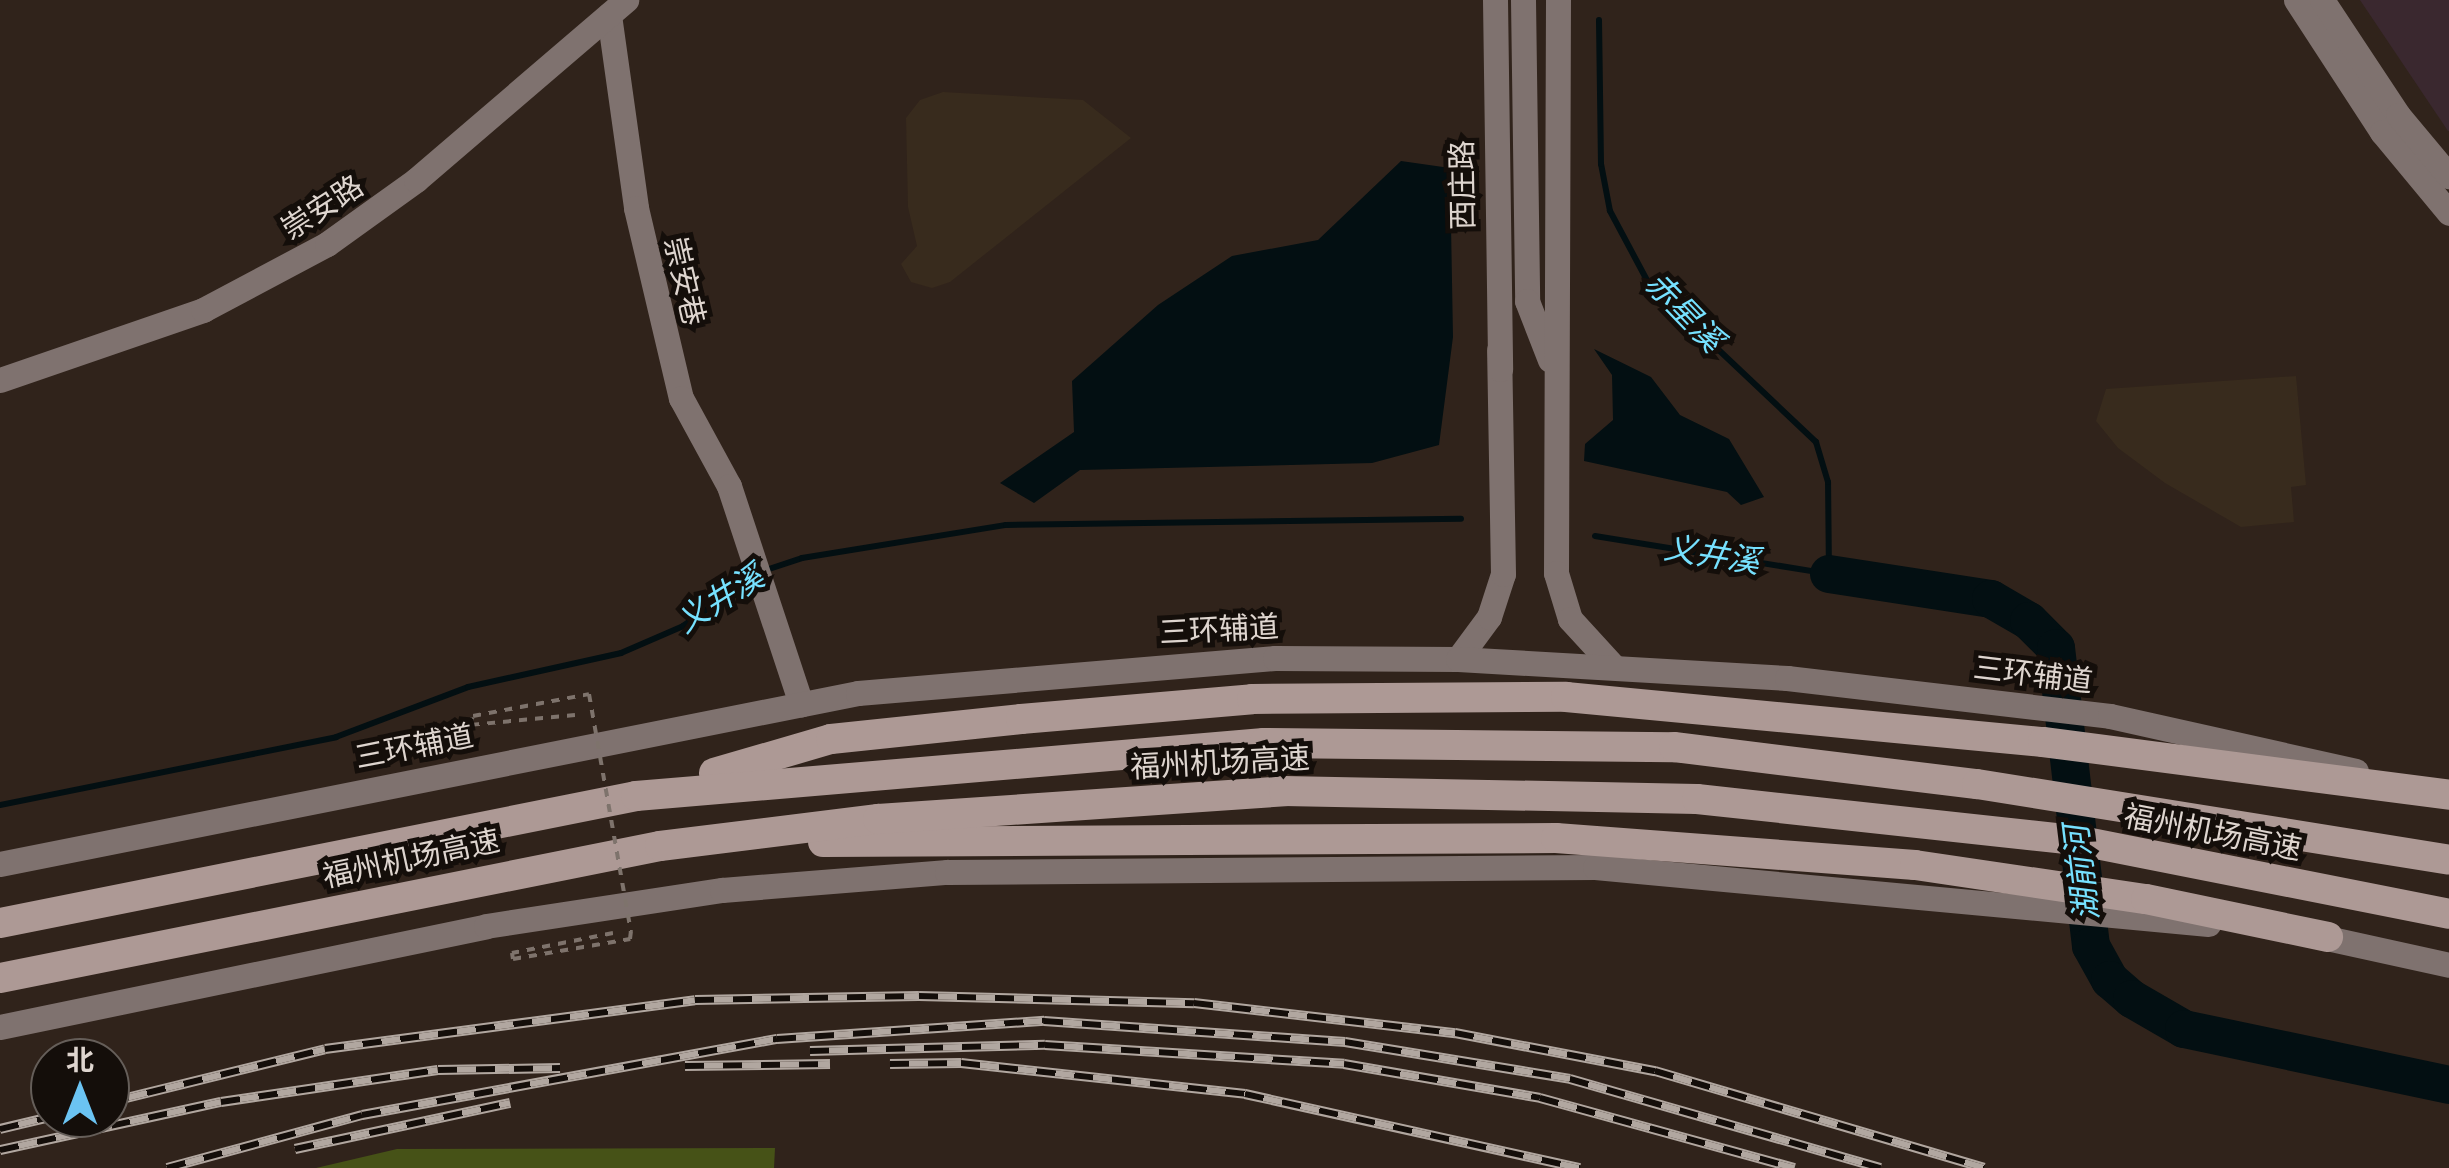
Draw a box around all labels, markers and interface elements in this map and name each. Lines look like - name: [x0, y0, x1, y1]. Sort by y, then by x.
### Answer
- street label: 西庄路: [1443, 140, 1481, 230]
- street label: 崇安路: [274, 167, 370, 247]
- street label: 崇安巷: [657, 233, 713, 329]
- water label: 赤星溪: [1637, 264, 1731, 360]
- water label: 义井溪: [1662, 529, 1762, 581]
- water label: 义井溪: [669, 557, 771, 641]
- street label: 三环辅道: [1158, 608, 1280, 650]
- street label: 三环辅道: [1971, 649, 2095, 699]
- street label: 三环辅道: [352, 717, 476, 775]
- street label: 福州机场高速: [1129, 739, 1311, 785]
- street label: 福州机场高速: [2121, 797, 2305, 867]
- street label: 福州机场高速: [319, 822, 503, 894]
- water label: 湖前河: [2057, 823, 2107, 923]
- north arrow: [30, 1038, 130, 1138]
- text: 北: [66, 1042, 94, 1078]

